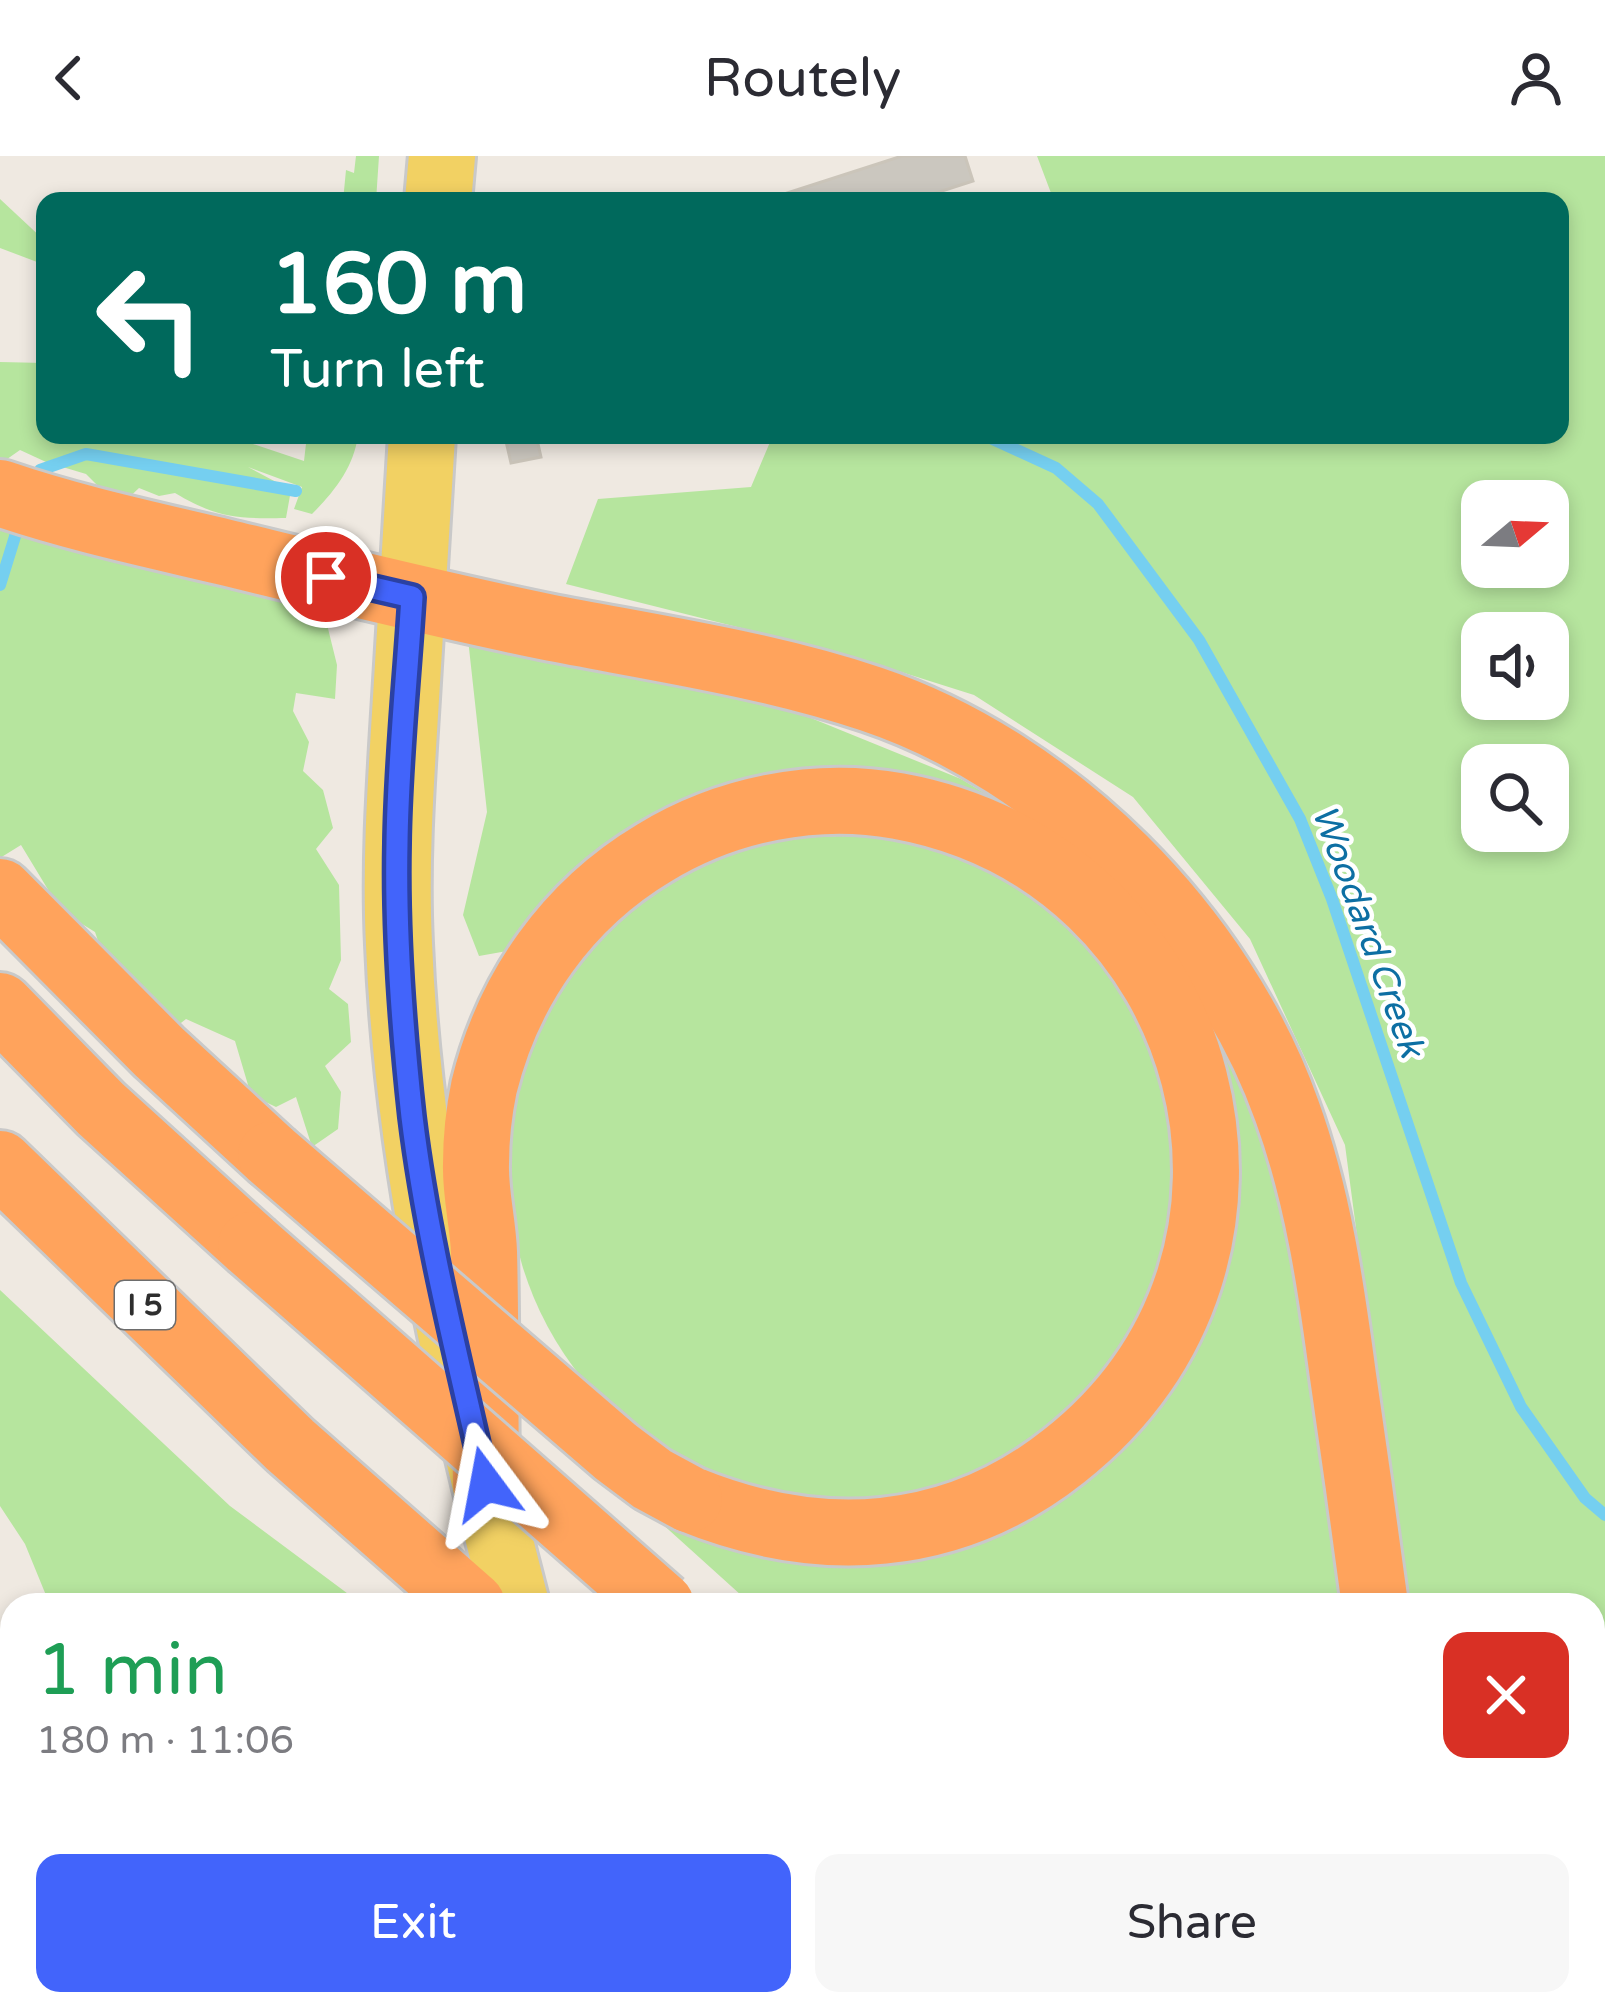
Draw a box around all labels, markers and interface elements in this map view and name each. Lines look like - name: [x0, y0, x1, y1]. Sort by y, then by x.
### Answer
- icon: back: [36, 45, 102, 111]
- icon: person: [1503, 45, 1569, 111]
- text: Routely: [704, 46, 901, 111]
- text: 160 m: [270, 235, 527, 336]
- icon: left: [72, 240, 228, 396]
- text: Turn left: [270, 337, 485, 402]
- north arrow: [1461, 480, 1569, 588]
- map controls: [1461, 480, 1569, 852]
- pin: [275, 526, 377, 628]
- icon: arrive: [293, 544, 359, 610]
- button: sound: [1461, 612, 1569, 720]
- button: search: [1461, 744, 1569, 852]
- water label: Woodard Creek: [1302, 799, 1434, 1065]
- road number: I 5: [115, 1281, 175, 1329]
- position arrow: [423, 1421, 549, 1547]
- text: 1 min: [36, 1628, 228, 1715]
- button: close: [1443, 1632, 1569, 1758]
- text: 180 m · 11:06: [36, 1717, 294, 1764]
- button: Exit: [36, 1854, 791, 1992]
- button: Share: [815, 1854, 1569, 1992]

